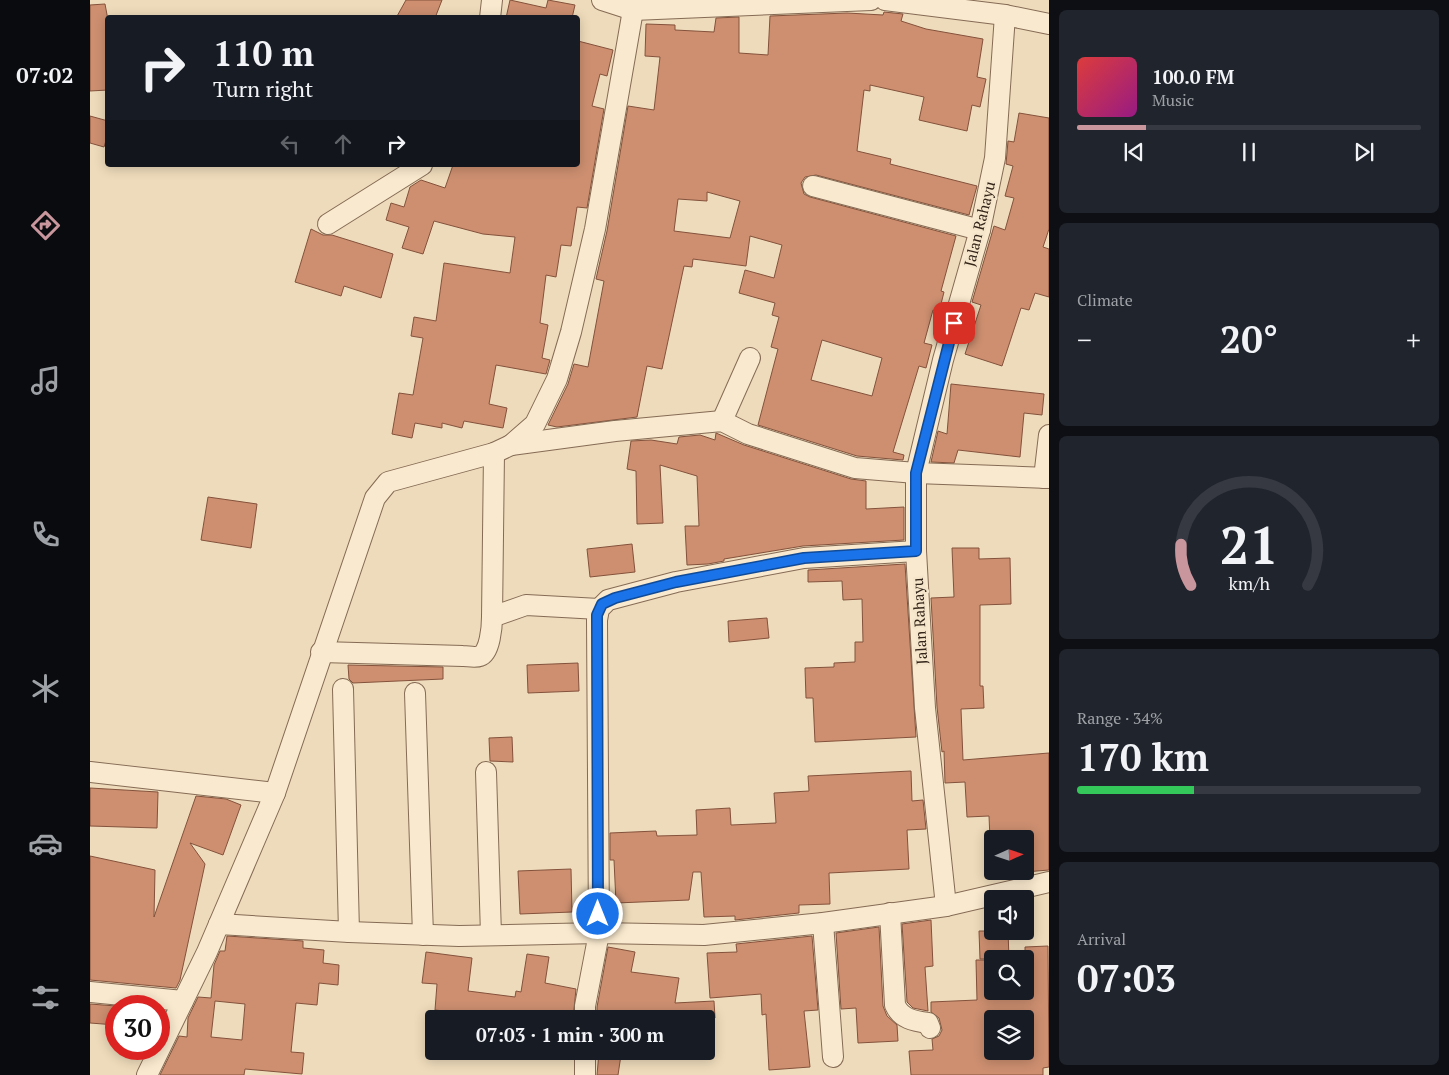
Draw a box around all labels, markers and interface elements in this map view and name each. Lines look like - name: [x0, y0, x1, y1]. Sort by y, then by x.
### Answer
- text: 110 m: [213, 30, 314, 76]
- icon: right: [130, 35, 195, 100]
- text: 07:02: [16, 60, 74, 89]
- text: 100.0 FM: [1152, 64, 1234, 89]
- text: Turn right: [213, 74, 313, 103]
- text: Music: [1152, 89, 1194, 111]
- icon: left: [276, 130, 304, 158]
- icon: ahead: [329, 130, 357, 158]
- icon: right: [382, 130, 410, 158]
- icon: previous: [1120, 138, 1148, 166]
- icon: pause: [1235, 138, 1263, 166]
- icon: next: [1350, 138, 1378, 166]
- street label: Jalan Rahayu: [959, 179, 999, 268]
- icon: directions: [28, 208, 63, 243]
- text: Climate: [1077, 289, 1133, 311]
- pin: [933, 302, 975, 344]
- icon: arrive: [940, 309, 968, 337]
- text: 20°: [1220, 314, 1278, 364]
- text: −: [1077, 321, 1092, 358]
- text: +: [1406, 321, 1421, 358]
- icon: music: [28, 363, 63, 398]
- text: 21: [1220, 510, 1278, 579]
- icon: phone: [28, 517, 63, 552]
- text: km/h: [1228, 571, 1270, 595]
- street label: Jalan Rahayu: [907, 577, 931, 665]
- icon: climate: [28, 671, 63, 706]
- text: Range · 34%: [1077, 707, 1163, 729]
- text: 170 km: [1077, 732, 1209, 782]
- icon: car: [28, 826, 63, 861]
- north arrow: [984, 830, 1034, 880]
- map controls: [984, 830, 1034, 1060]
- position arrow: [571, 887, 623, 939]
- button: sound: [984, 890, 1034, 940]
- text: Arrival: [1077, 928, 1126, 950]
- button: search: [984, 950, 1034, 1000]
- text: 07:03: [1077, 953, 1176, 1003]
- icon: filters: [28, 980, 63, 1015]
- speed limit sign: 30: [105, 995, 170, 1060]
- button: layers: [984, 1010, 1034, 1060]
- text: 07:03 · 1 min · 300 m: [476, 1022, 664, 1047]

